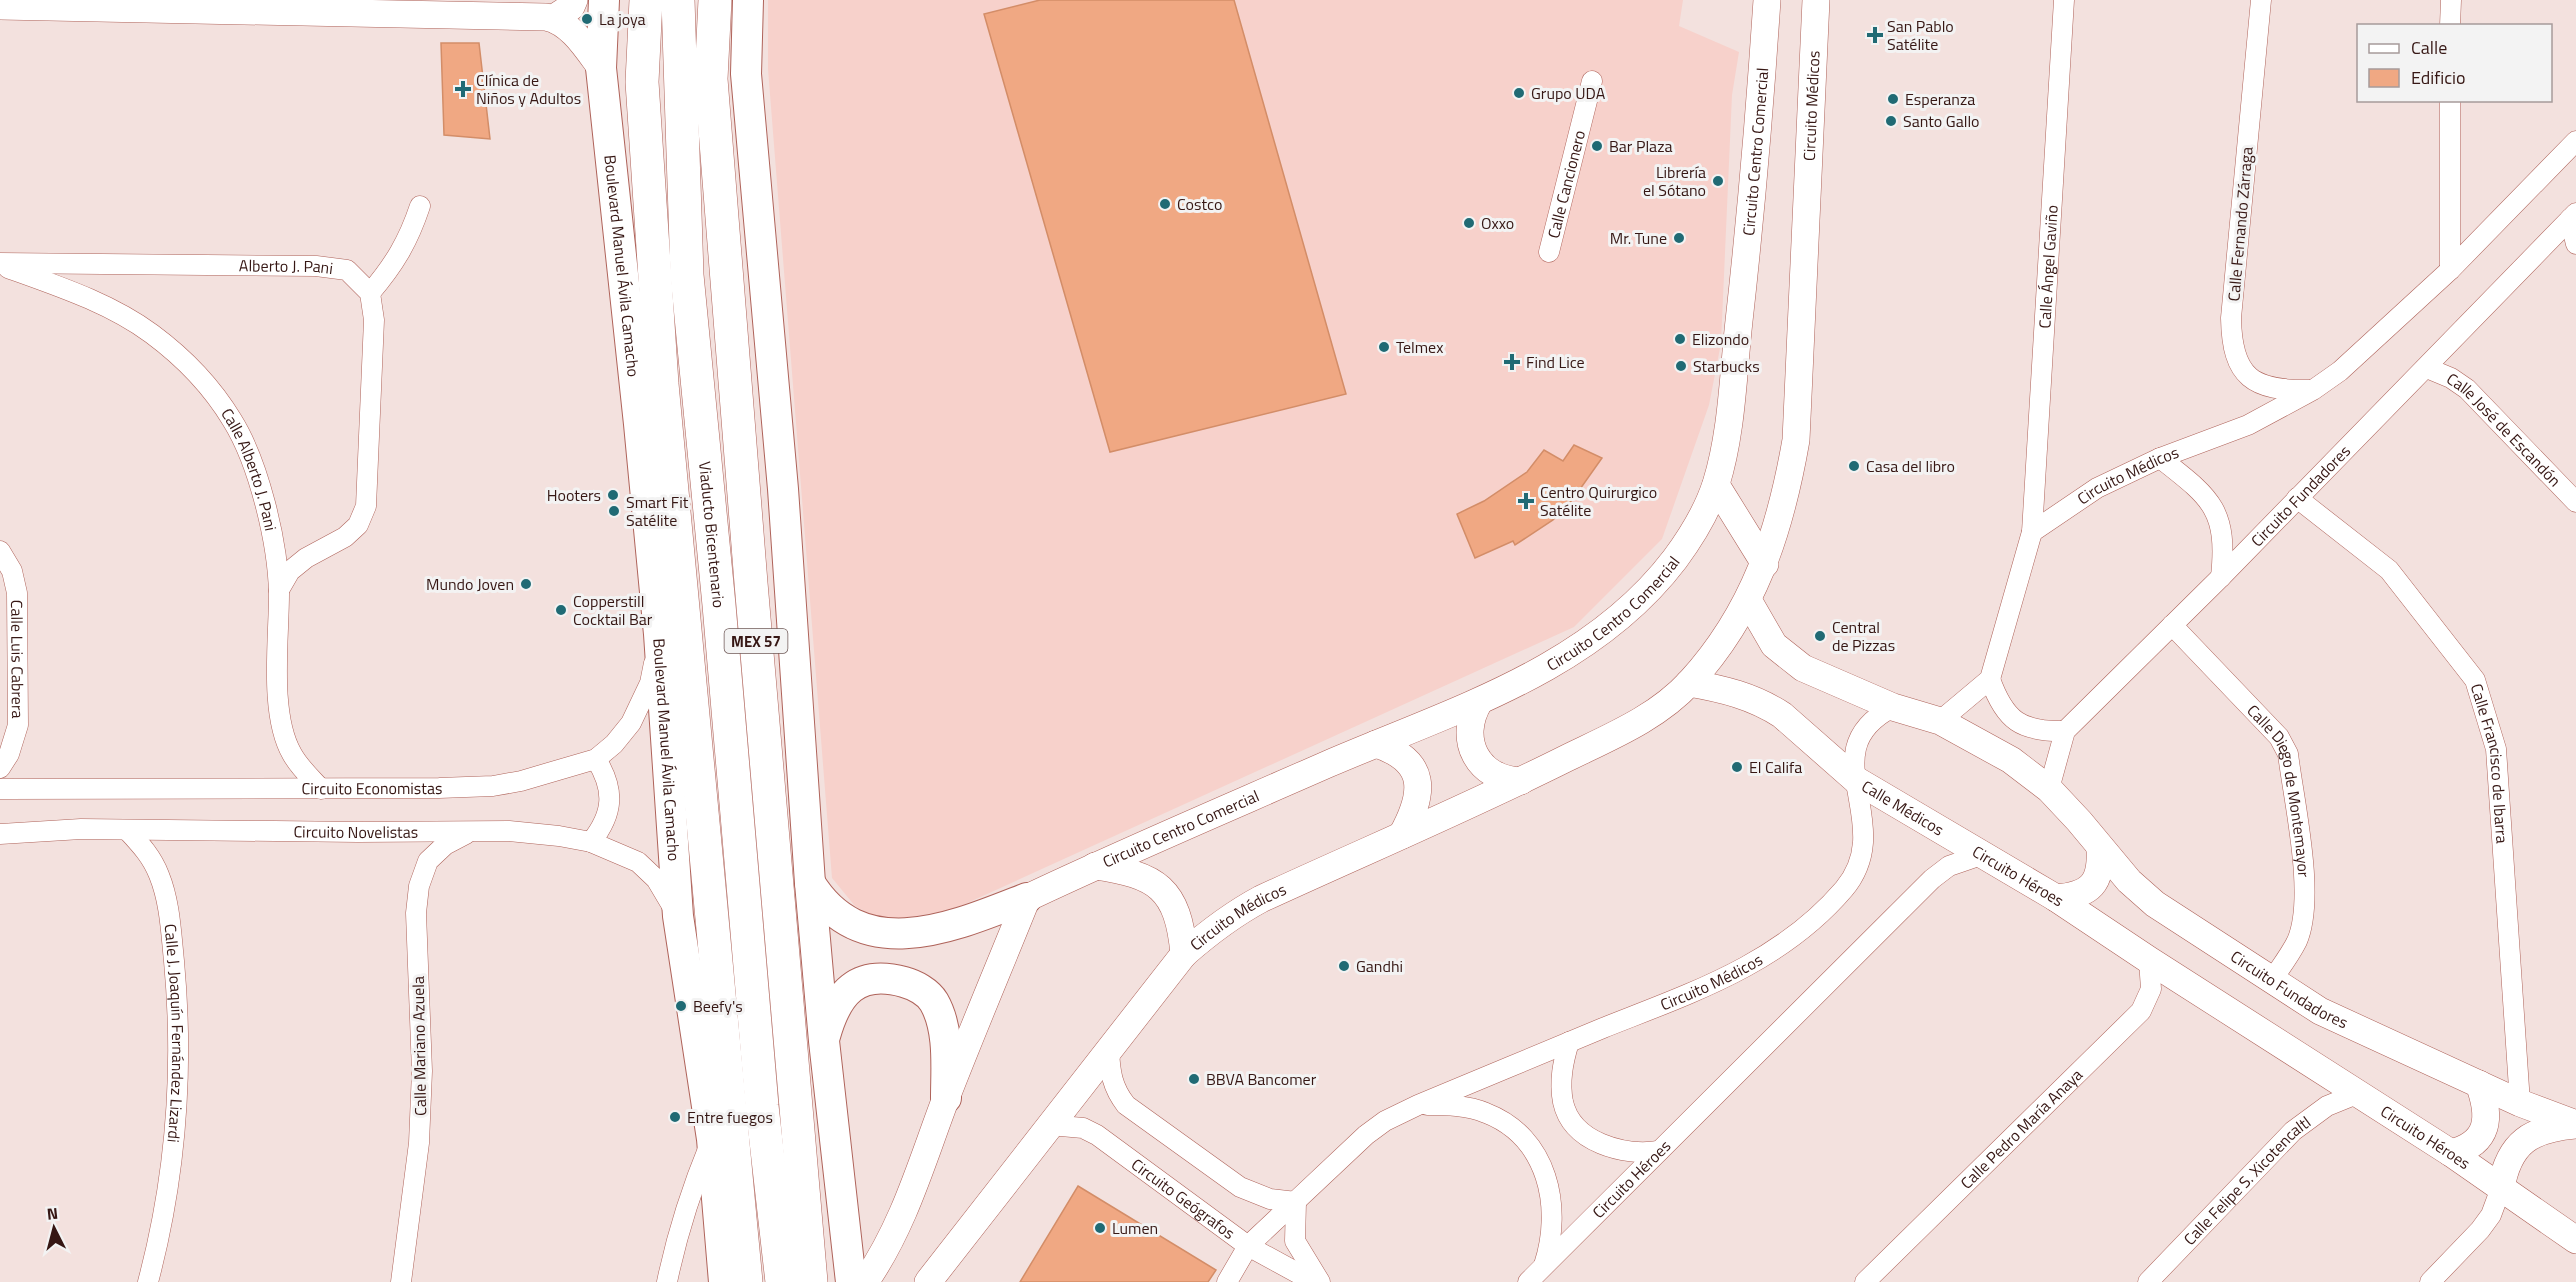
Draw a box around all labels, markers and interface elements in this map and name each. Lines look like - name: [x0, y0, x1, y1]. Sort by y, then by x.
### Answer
- place label: La joya: [599, 7, 646, 31]
- marker: La joya: [580, 12, 594, 26]
- place label: San Pablo Satélite: [1887, 14, 1954, 56]
- legend: [2357, 24, 2552, 102]
- marker: San Pablo Satélite: [1868, 28, 1882, 42]
- text: Calle: [2411, 34, 2447, 61]
- street label: Circuito Médicos: [1797, 50, 1826, 162]
- text: Edificio: [2411, 64, 2465, 91]
- street label: Circuito Centro Comercial: [1736, 67, 1774, 237]
- place label: Clínica de Niños y Adultos: [476, 68, 581, 110]
- marker: Clínica de Niños y Adultos: [454, 80, 472, 98]
- place label: Grupo UDA: [1531, 81, 1606, 105]
- marker: Grupo UDA: [1512, 86, 1526, 100]
- place label: Esperanza: [1905, 87, 1975, 111]
- marker: Esperanza: [1886, 92, 1900, 106]
- place label: Santo Gallo: [1903, 109, 1980, 133]
- marker: Santo Gallo: [1884, 114, 1898, 128]
- street label: Calle Cancionero: [1541, 128, 1591, 241]
- place label: Bar Plaza: [1609, 134, 1672, 158]
- marker: Bar Plaza: [1590, 139, 1604, 153]
- street label: Calle Fernando Zárraga: [2221, 146, 2259, 302]
- street label: Boulevard Manuel Ávila Camacho: [598, 154, 646, 378]
- place label: Librería el Sótano: [1643, 160, 1706, 202]
- marker: Librería el Sótano: [1711, 174, 1725, 188]
- place label: Costco: [1177, 192, 1222, 216]
- marker: Costco: [1158, 197, 1172, 211]
- street label: Calle Ángel Gaviño: [2032, 204, 2064, 329]
- place label: Oxxo: [1481, 211, 1514, 235]
- marker: Oxxo: [1462, 216, 1476, 230]
- place label: Mr. Tune: [1610, 226, 1667, 250]
- marker: Mr. Tune: [1672, 231, 1686, 245]
- street label: Alberto J. Pani: [239, 253, 334, 280]
- place label: Elizondo: [1692, 327, 1749, 351]
- marker: Elizondo: [1673, 332, 1687, 346]
- place label: Telmex: [1396, 335, 1443, 359]
- marker: Telmex: [1377, 340, 1391, 354]
- place label: Find Lice: [1526, 350, 1585, 374]
- marker: Find Lice: [1503, 353, 1521, 371]
- place label: Starbucks: [1693, 354, 1760, 378]
- marker: Starbucks: [1674, 359, 1688, 373]
- street label: Calle José de Escandón: [2442, 367, 2567, 492]
- street label: Calle Alberto J. Pani: [215, 403, 283, 533]
- street label: Circuito Fundadores: [2245, 439, 2356, 552]
- street label: Circuito Médicos: [2072, 440, 2182, 510]
- place label: Casa del libro: [1866, 454, 1955, 478]
- marker: Casa del libro: [1847, 459, 1861, 473]
- street label: Viaducto Bicentenario: [693, 460, 731, 609]
- place label: Centro Quirurgico Satélite: [1540, 480, 1657, 522]
- place label: Hooters: [547, 483, 601, 507]
- marker: Hooters: [606, 488, 620, 502]
- place label: Smart Fit Satélite: [626, 490, 689, 532]
- marker: Centro Quirurgico Satélite: [1517, 492, 1535, 510]
- marker: Smart Fit Satélite: [607, 504, 621, 518]
- street label: Circuito Centro Comercial: [1542, 551, 1685, 677]
- place label: Mundo Joven: [426, 572, 514, 596]
- marker: Mundo Joven: [519, 577, 533, 591]
- place label: Copperstill Cocktail Bar: [573, 589, 653, 631]
- street label: Calle Luis Cabrera: [5, 600, 30, 719]
- marker: Copperstill Cocktail Bar: [554, 603, 568, 617]
- place label: Central de Pizzas: [1832, 615, 1895, 657]
- road number: MEX 57: [724, 629, 788, 653]
- marker: Central de Pizzas: [1813, 629, 1827, 643]
- street label: Boulevard Manuel Ávila Camacho: [647, 638, 686, 862]
- street label: Calle Francisco de Ibarra: [2465, 681, 2514, 844]
- street label: Calle Diego de Montemayor: [2242, 699, 2316, 878]
- place label: El Califa: [1749, 755, 1802, 779]
- marker: El Califa: [1730, 760, 1744, 774]
- street label: Calle Médicos: [1857, 774, 1949, 841]
- street label: Circuito Economistas: [302, 776, 442, 800]
- street label: Circuito Centro Comercial: [1099, 784, 1263, 874]
- street label: Circuito Novelistas: [293, 819, 418, 844]
- street label: Circuito Héroes: [1968, 839, 2069, 912]
- street label: Circuito Médicos: [1184, 877, 1290, 956]
- street label: Calle J. Joaquín Fernández Lizardi: [158, 922, 190, 1144]
- street label: Circuito Fundadores: [2226, 944, 2352, 1034]
- street label: Circuito Médicos: [1657, 948, 1767, 1016]
- place label: Gandhi: [1356, 954, 1403, 978]
- marker: Gandhi: [1337, 959, 1351, 973]
- street label: Calle Mariano Azuela: [406, 976, 432, 1116]
- place label: Beefy's: [693, 994, 743, 1018]
- marker: Beefy's: [674, 999, 688, 1013]
- street label: Calle Pedro María Anaya: [1955, 1063, 2088, 1194]
- place label: BBVA Bancomer: [1206, 1067, 1317, 1091]
- marker: BBVA Bancomer: [1187, 1072, 1201, 1086]
- street label: Circuito Héroes: [2376, 1099, 2475, 1175]
- place label: Entre fuegos: [687, 1105, 773, 1129]
- marker: Entre fuegos: [668, 1110, 682, 1124]
- street label: Calle Felipe S. Xicotencaltl: [2178, 1110, 2316, 1250]
- street label: Circuito Héroes: [1587, 1134, 1676, 1224]
- street label: Circuito Geógrafos: [1127, 1152, 1240, 1245]
- north arrow: [24, 1198, 84, 1258]
- text: N: [46, 1201, 59, 1226]
- place label: Lumen: [1112, 1216, 1158, 1240]
- marker: Lumen: [1093, 1221, 1107, 1235]

